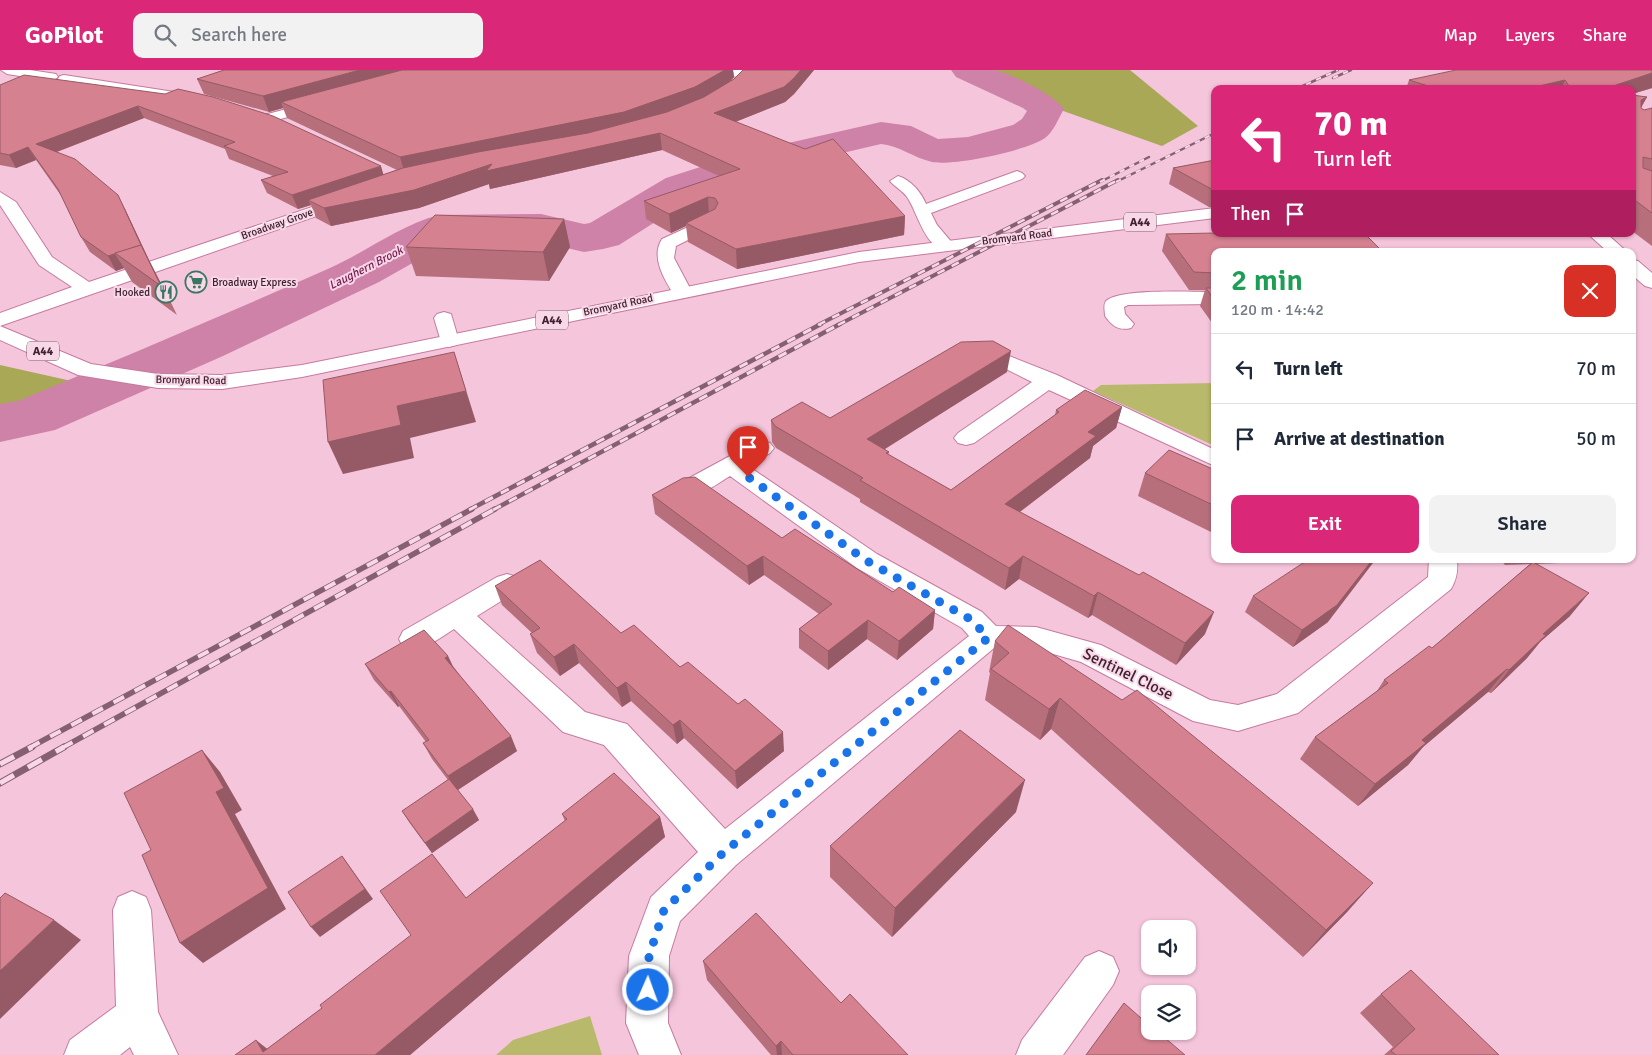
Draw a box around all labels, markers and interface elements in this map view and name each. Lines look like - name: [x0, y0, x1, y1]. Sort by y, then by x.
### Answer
- search box: [133, 13, 483, 58]
- text: GoPilot: [25, 20, 103, 50]
- icon: search: [151, 21, 179, 49]
- text: Search here: [191, 23, 287, 47]
- text: Map: [1444, 24, 1477, 46]
- text: Layers: [1505, 24, 1555, 46]
- text: Share: [1583, 24, 1627, 46]
- text: 70 m: [1314, 102, 1388, 145]
- icon: left: [1231, 105, 1296, 170]
- text: Turn left: [1314, 145, 1392, 172]
- icon: arrive: [1281, 200, 1309, 228]
- text: Then: [1231, 202, 1271, 226]
- street label: Broadway Grove: [239, 206, 315, 242]
- road number: A44: [1124, 212, 1156, 232]
- street label: Bromyard Road: [981, 226, 1053, 248]
- water label: Laughern Brook: [326, 242, 406, 293]
- text: 2 min: [1231, 262, 1303, 299]
- button: close: [1564, 265, 1616, 317]
- supermarket icon: Broadway Express: [184, 270, 208, 294]
- place label: Broadway Express: [212, 276, 297, 289]
- restaurant icon: Hooked: [154, 280, 178, 304]
- place label: Hooked: [115, 286, 150, 299]
- street label: Bromyard Road: [582, 291, 654, 319]
- text: 120 m · 14:42: [1231, 300, 1324, 320]
- road number: A44: [536, 310, 568, 330]
- road number: A44: [27, 342, 59, 360]
- icon: left: [1231, 355, 1259, 383]
- text: Turn left: [1274, 357, 1343, 381]
- text: 70 m: [1576, 357, 1616, 381]
- street label: Bromyard Road: [155, 373, 227, 387]
- icon: arrive: [1231, 425, 1259, 453]
- pin: [727, 426, 769, 477]
- text: Arrive at destination: [1274, 427, 1445, 451]
- text: 50 m: [1576, 427, 1616, 451]
- icon: arrive: [734, 433, 762, 461]
- button: Exit: [1231, 495, 1419, 553]
- button: Share: [1429, 495, 1616, 553]
- street label: Sentinel Close: [1080, 643, 1176, 705]
- map controls: [1141, 920, 1196, 1040]
- button: sound: [1141, 920, 1196, 975]
- position arrow: [621, 963, 673, 1015]
- button: layers: [1141, 985, 1196, 1040]

